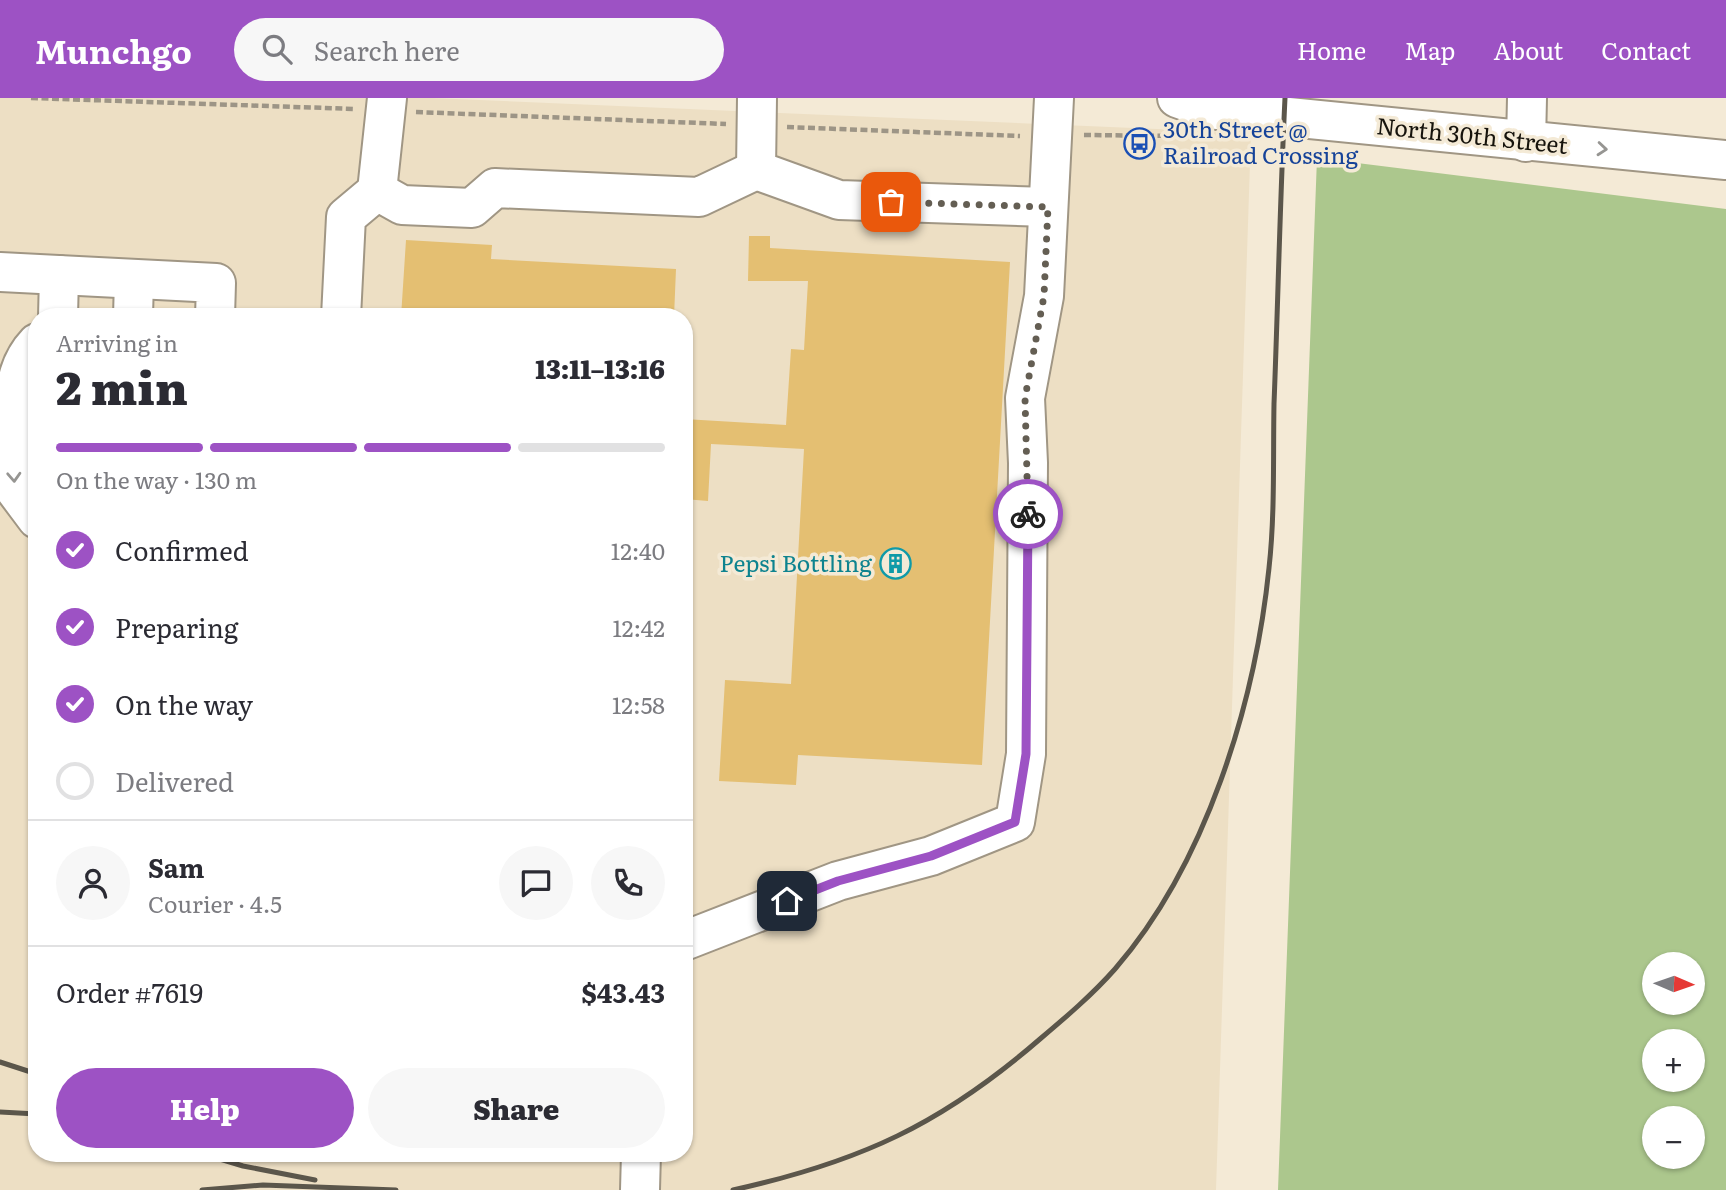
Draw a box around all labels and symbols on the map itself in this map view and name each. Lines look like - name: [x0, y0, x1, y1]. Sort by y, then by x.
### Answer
- street label: North 30th Street: [1375, 107, 1570, 161]
- place label: 30th Street @ Railroad Crossing: [1163, 111, 1359, 171]
- bus stop icon: 30th Street @ Railroad Crossing: [1123, 126, 1157, 160]
- one-way arrow: [1597, 141, 1608, 156]
- pin: [861, 172, 921, 232]
- one-way arrow: [6, 472, 21, 483]
- courier: [993, 479, 1063, 549]
- place label: Pepsi Bottling: [720, 545, 872, 579]
- building icon: Pepsi Bottling: [878, 547, 912, 581]
- pin: [757, 871, 817, 931]
- north arrow: [1642, 952, 1704, 1015]

